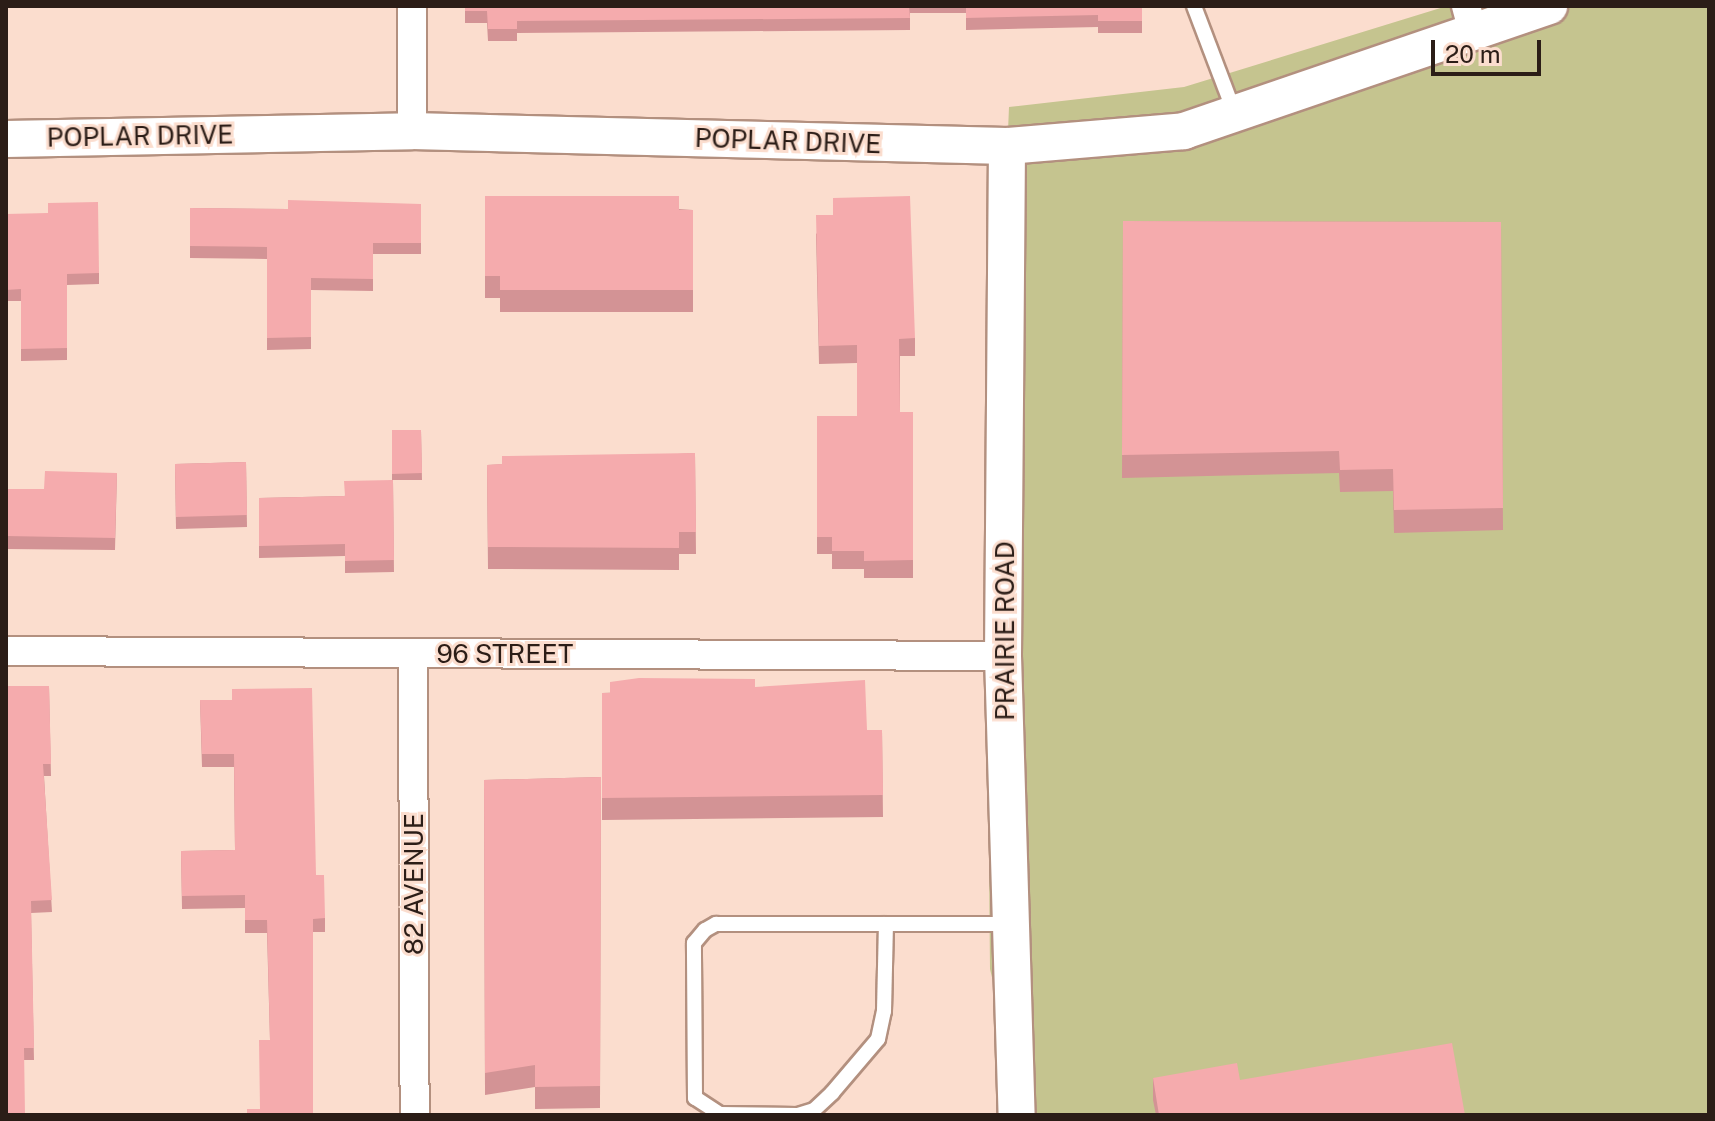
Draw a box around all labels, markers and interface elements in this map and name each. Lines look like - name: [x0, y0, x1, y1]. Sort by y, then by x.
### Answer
- scale bar: [1435, 24, 1545, 74]
- text: 20 m: [1445, 40, 1501, 68]
- street label: POPLAR DRIVE: [46, 119, 234, 153]
- street label: POPLAR DRIVE: [694, 122, 882, 160]
- street label: PRAIRIE ROAD: [989, 541, 1021, 721]
- street label: 96 STREET: [437, 638, 573, 670]
- street label: 82 AVENUE: [398, 813, 430, 955]

